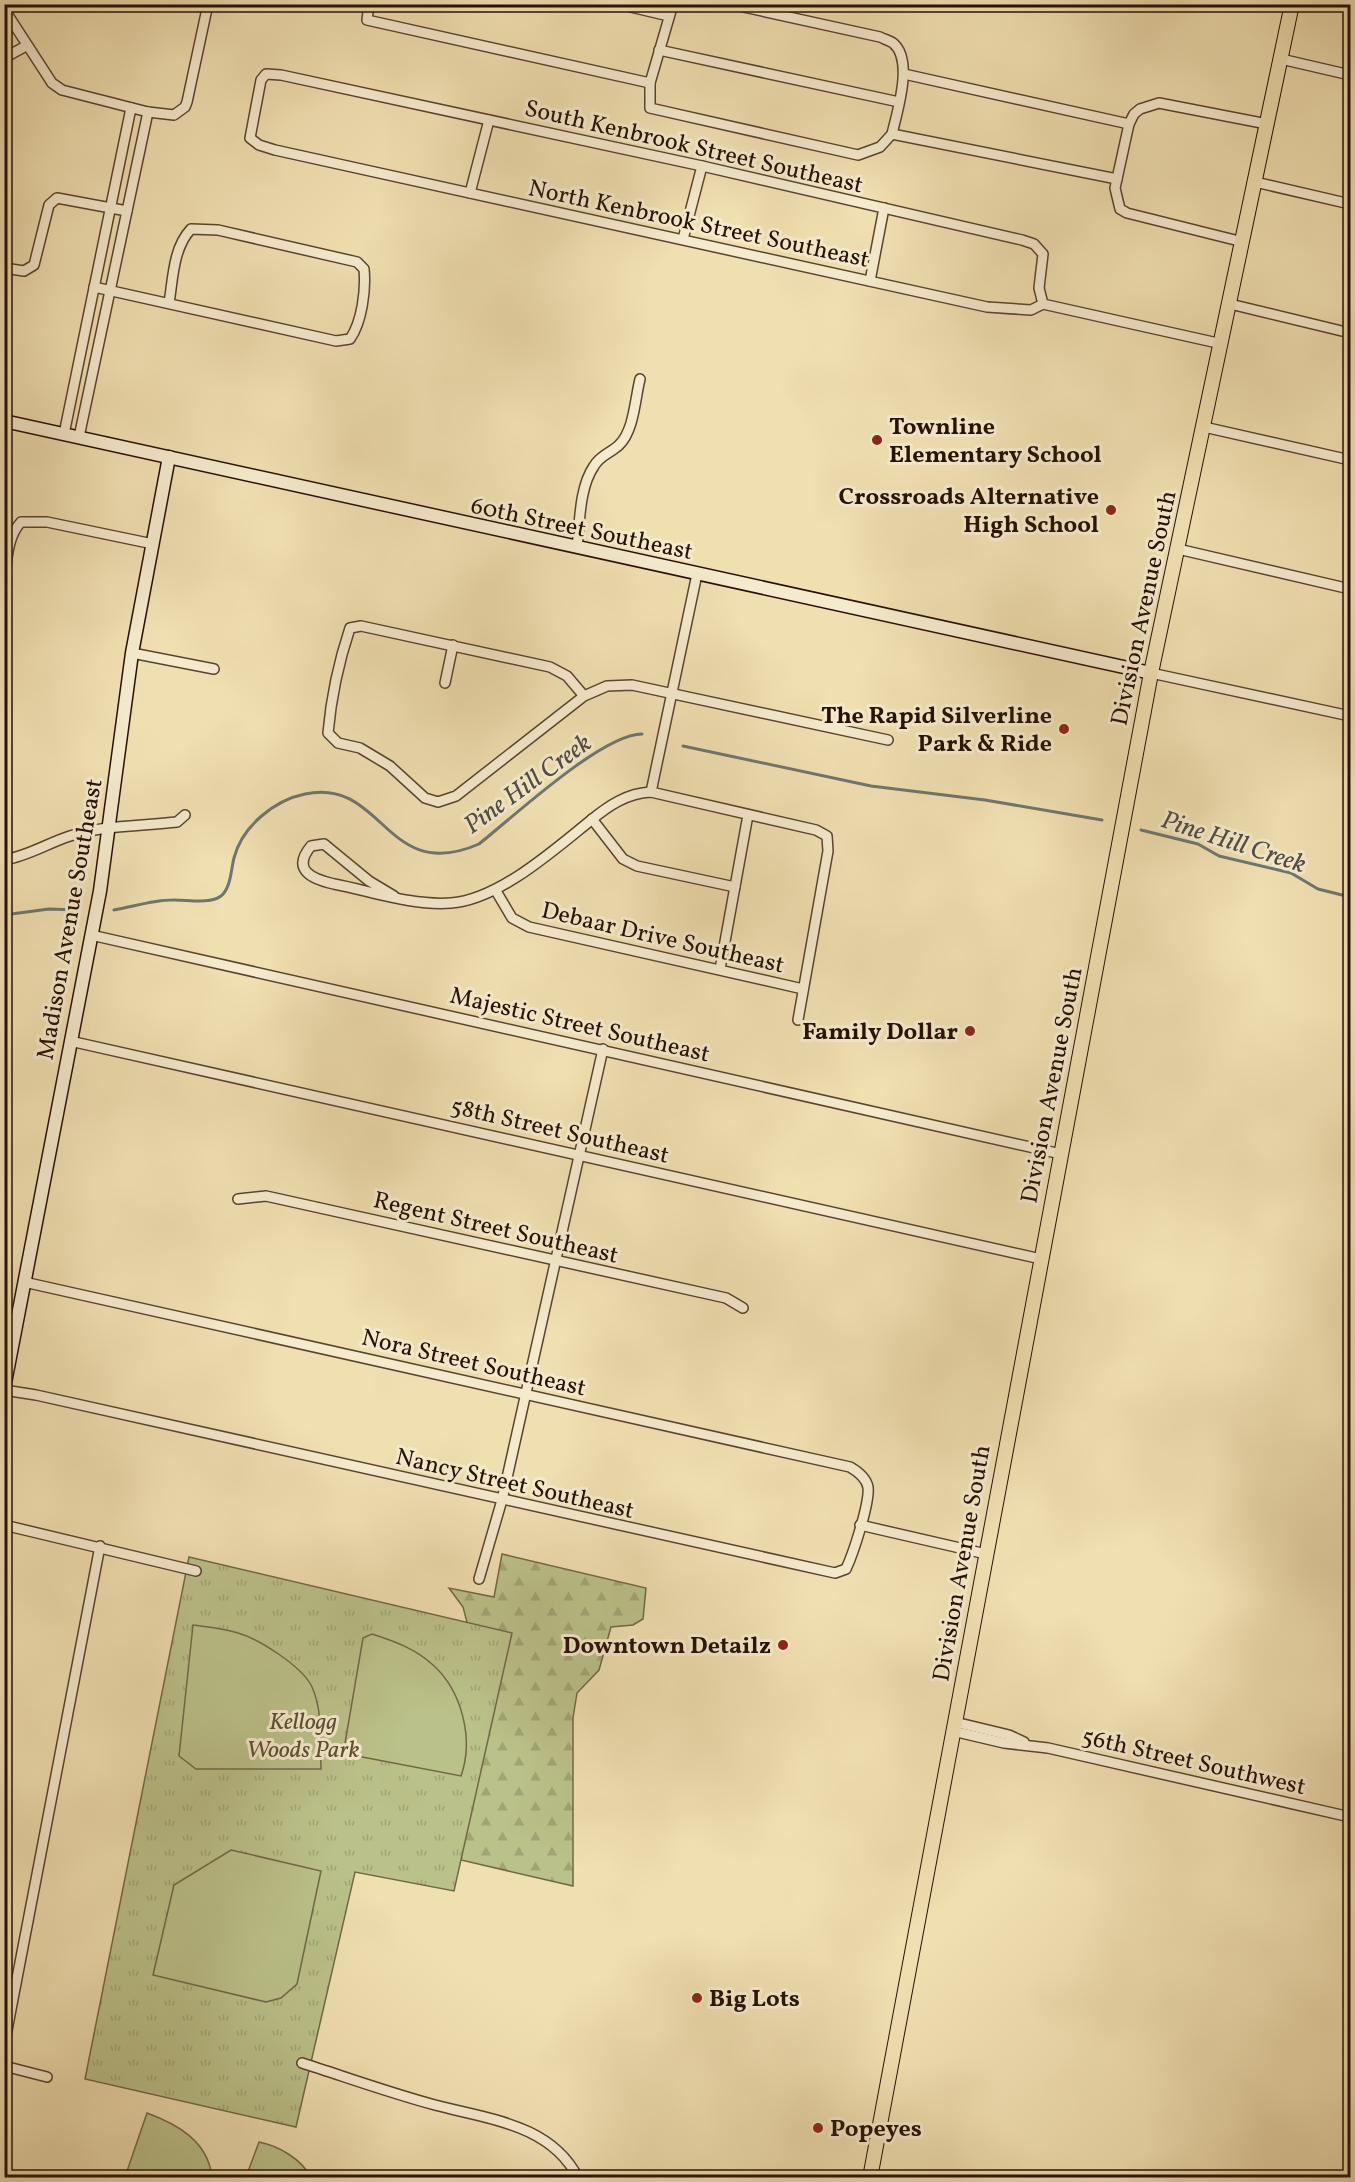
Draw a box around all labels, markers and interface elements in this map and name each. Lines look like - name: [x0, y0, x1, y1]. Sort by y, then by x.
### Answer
- street label: South Kenbrook Street Southeast: [521, 92, 866, 203]
- street label: North Kenbrook Street Southeast: [525, 172, 872, 278]
- place label: Townline Elementary School: [889, 411, 1102, 473]
- marker: Townline Elementary School: [870, 433, 884, 447]
- place label: Crossroads Alternative High School: [839, 481, 1099, 543]
- street label: Division Avenue South: [1103, 488, 1186, 729]
- street label: 60th Street Southeast: [467, 490, 696, 570]
- marker: Crossroads Alternative High School: [1104, 503, 1118, 517]
- place label: The Rapid Silverline Park & Ride: [821, 700, 1052, 762]
- marker: The Rapid Silverline Park & Ride: [1057, 722, 1071, 736]
- water label: Pine Hill Creek: [457, 726, 599, 843]
- street label: Madison Avenue Southeast: [29, 776, 112, 1063]
- water label: Pine Hill Creek: [1156, 803, 1310, 883]
- street label: Debaar Drive Southeast: [538, 894, 787, 983]
- street label: Division Avenue South: [1013, 965, 1093, 1206]
- street label: Majestic Street Southeast: [446, 979, 713, 1072]
- place label: Family Dollar: [802, 1016, 958, 1050]
- marker: Family Dollar: [963, 1024, 977, 1038]
- street label: 58th Street Southeast: [447, 1090, 672, 1174]
- street label: Regent Street Southeast: [370, 1184, 621, 1274]
- street label: Nora Street Southeast: [358, 1322, 589, 1406]
- street label: Nancy Street Southeast: [392, 1441, 637, 1529]
- street label: Division Avenue South: [925, 1442, 1001, 1684]
- place label: Downtown Detailz: [563, 1630, 771, 1664]
- marker: Downtown Detailz: [776, 1638, 790, 1652]
- park label: Kellogg Woods Park: [246, 1706, 360, 1768]
- street label: 56th Street Southwest: [1078, 1721, 1309, 1805]
- place label: Big Lots: [709, 1983, 800, 2017]
- marker: Big Lots: [690, 1991, 704, 2005]
- place label: Popeyes: [830, 2113, 922, 2147]
- marker: Popeyes: [811, 2121, 825, 2135]

